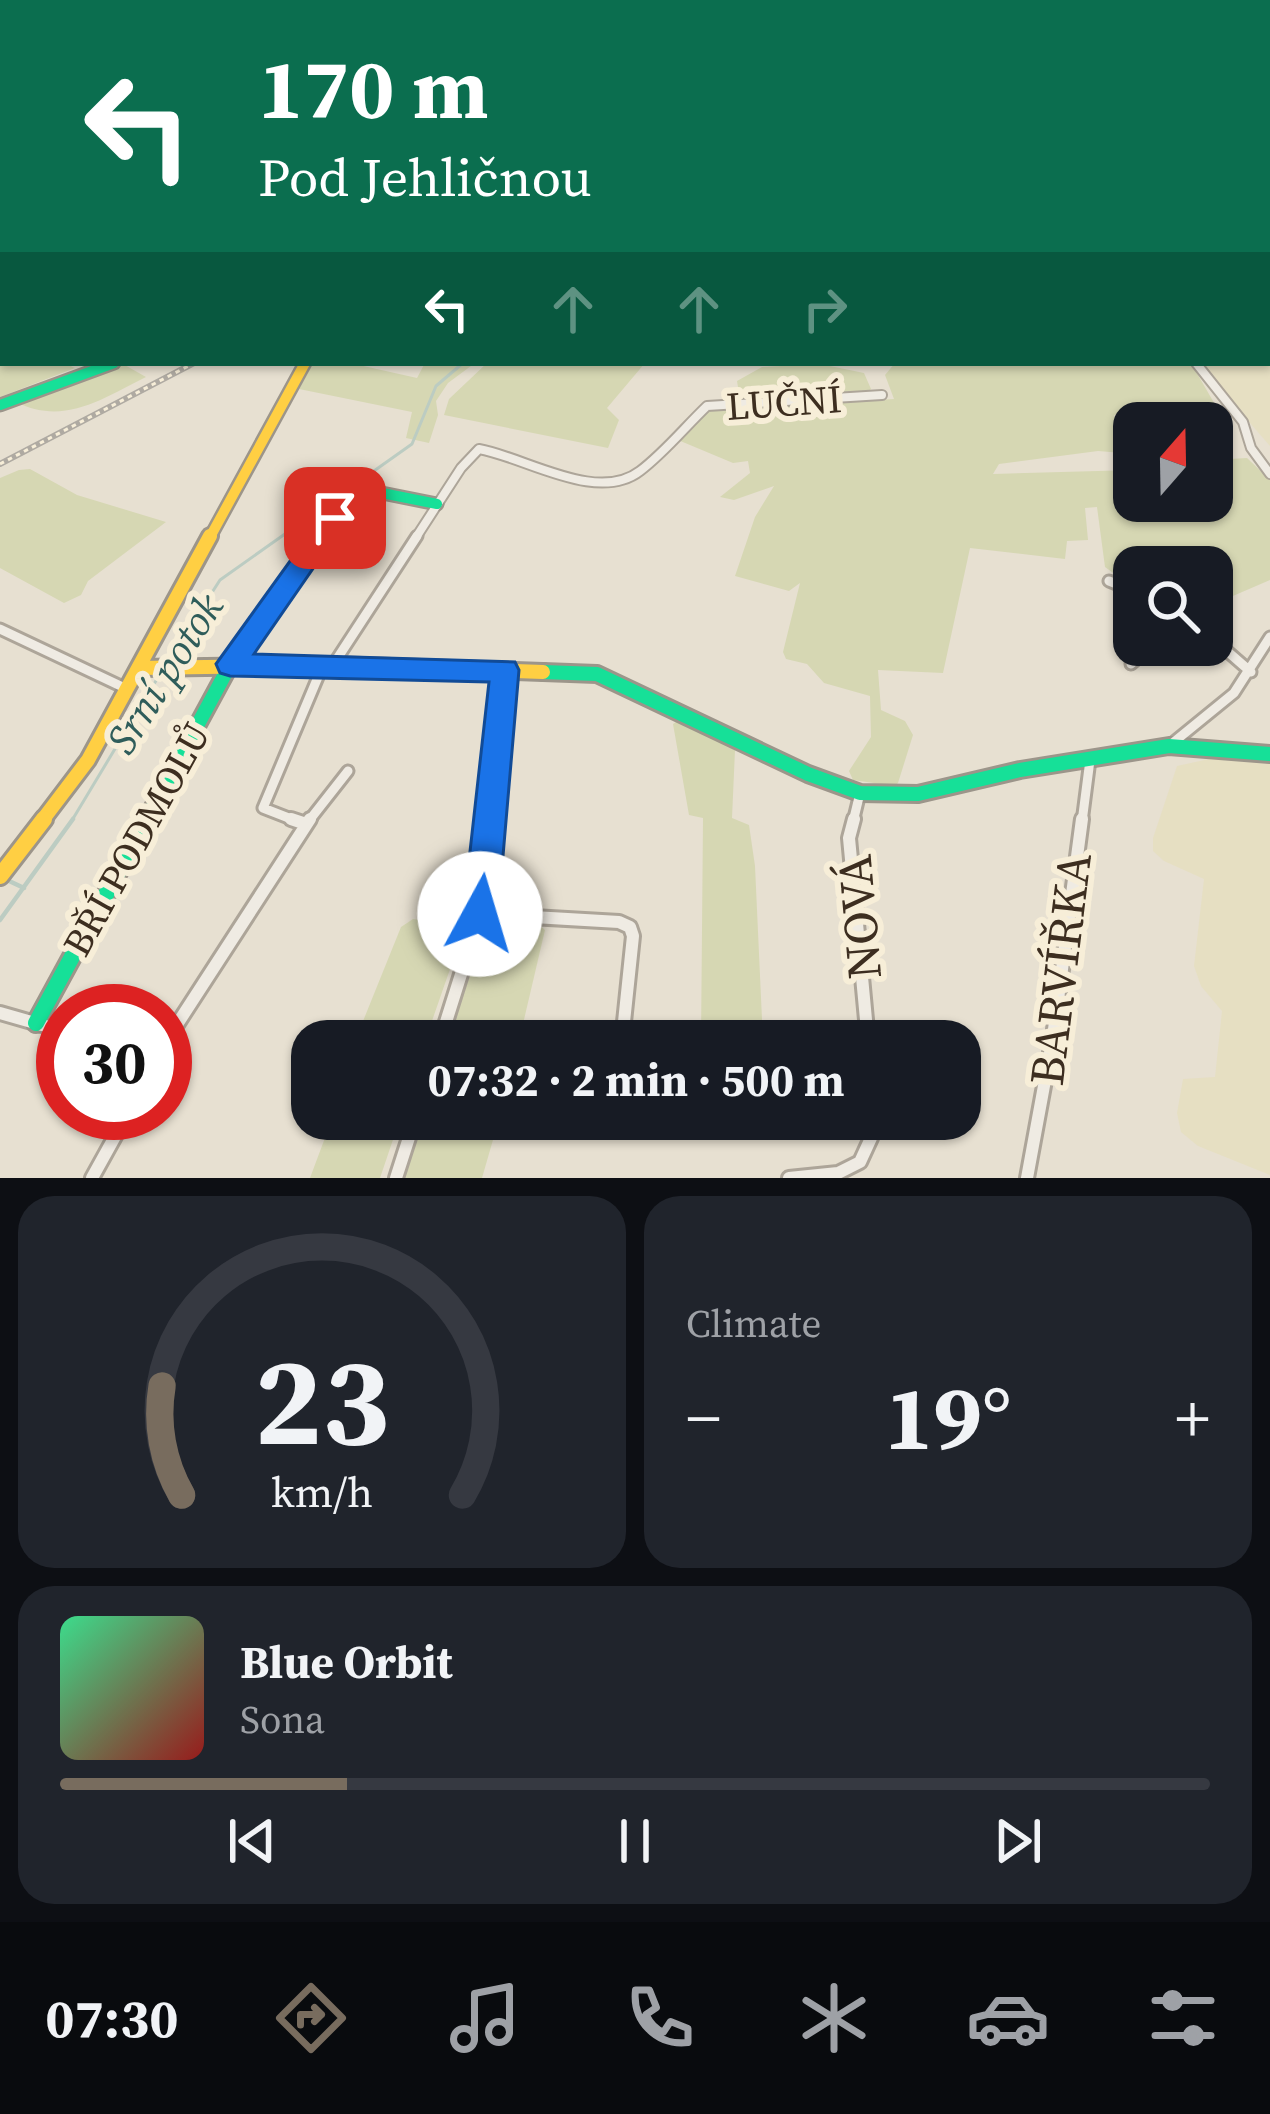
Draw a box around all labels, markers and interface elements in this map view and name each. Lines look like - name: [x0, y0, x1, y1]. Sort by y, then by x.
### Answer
- text: 170 m: [258, 31, 489, 146]
- icon: left: [60, 48, 216, 204]
- text: Pod Jehličnou: [258, 140, 592, 214]
- icon: left: [414, 276, 480, 342]
- icon: ahead: [540, 276, 606, 342]
- icon: ahead: [666, 276, 732, 342]
- icon: right: [792, 276, 858, 342]
- street label: LUČNÍ: [724, 372, 844, 433]
- north arrow: [1113, 402, 1233, 522]
- map controls: [1113, 402, 1233, 666]
- pin: [284, 467, 386, 569]
- icon: arrive: [302, 485, 368, 551]
- button: search: [1113, 546, 1233, 666]
- water label: Srní potok: [92, 582, 236, 764]
- street label: BŘÍ PODMOLŮ: [50, 713, 223, 966]
- street label: BARVÍŘKA: [1013, 849, 1107, 1089]
- position arrow: [417, 851, 543, 977]
- street label: NOVÁ: [821, 852, 897, 982]
- speed limit sign: 30: [36, 984, 192, 1140]
- text: 07:32 · 2 min · 500 m: [428, 1049, 844, 1111]
- text: Climate: [686, 1297, 821, 1350]
- text: 23: [254, 1315, 390, 1486]
- text: 19°: [884, 1356, 1012, 1479]
- text: −: [686, 1373, 721, 1463]
- text: +: [1175, 1373, 1210, 1463]
- text: km/h: [271, 1463, 373, 1521]
- text: Blue Orbit: [240, 1631, 453, 1693]
- text: Sona: [240, 1693, 325, 1746]
- icon: previous: [219, 1808, 285, 1874]
- icon: pause: [602, 1808, 668, 1874]
- icon: next: [985, 1808, 1051, 1874]
- icon: directions: [269, 1976, 353, 2060]
- icon: music: [443, 1976, 527, 2060]
- icon: phone: [618, 1976, 702, 2060]
- icon: climate: [792, 1976, 876, 2060]
- icon: car: [966, 1976, 1050, 2060]
- icon: filters: [1141, 1976, 1225, 2060]
- text: 07:30: [45, 1981, 178, 2055]

